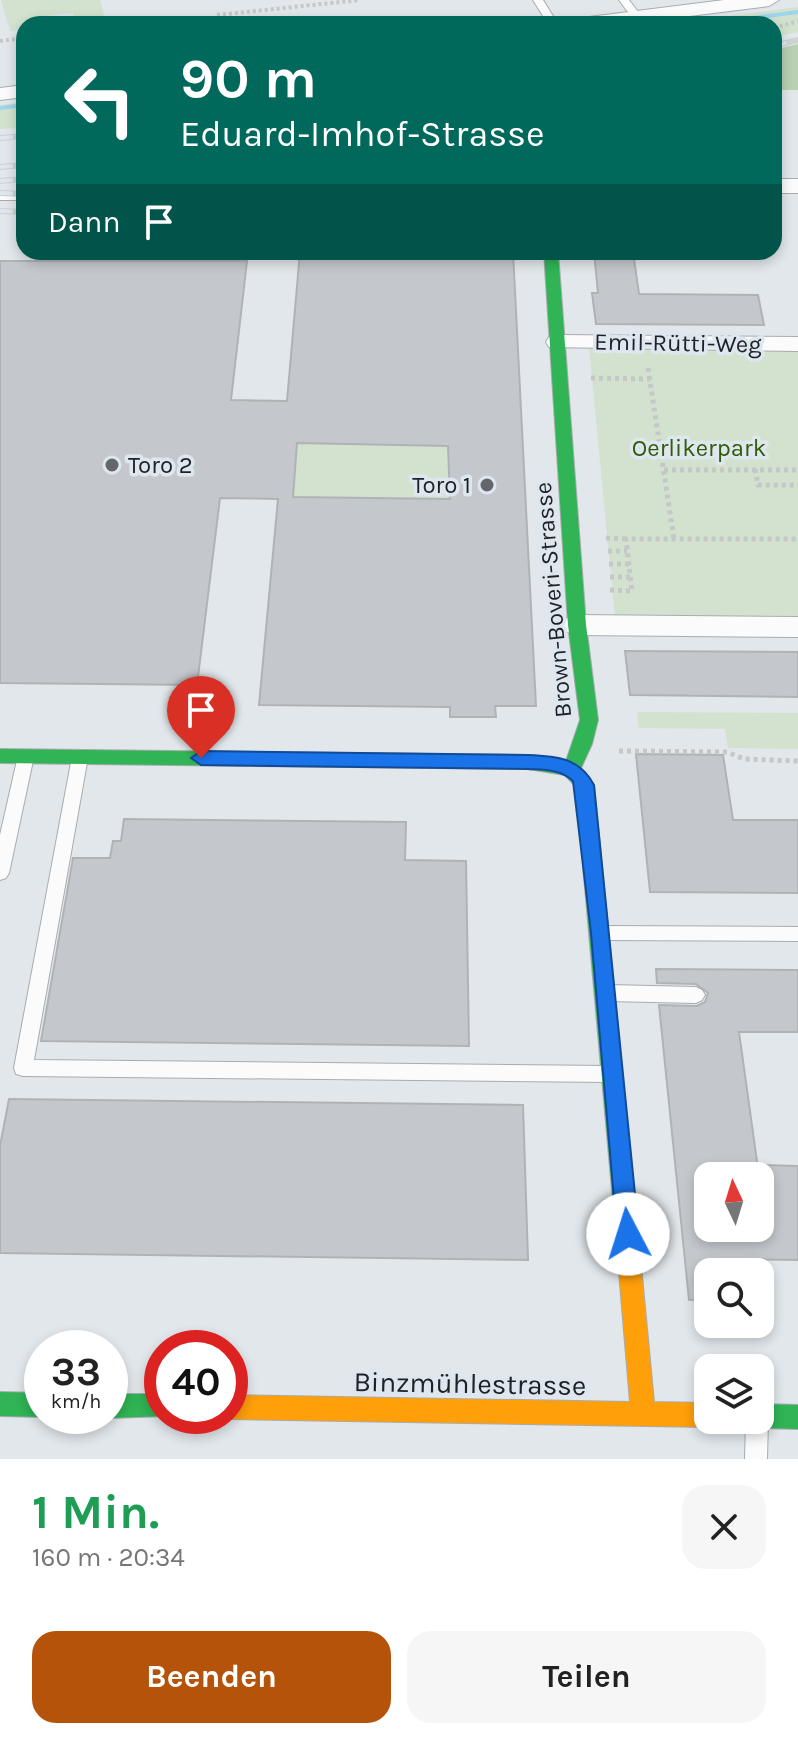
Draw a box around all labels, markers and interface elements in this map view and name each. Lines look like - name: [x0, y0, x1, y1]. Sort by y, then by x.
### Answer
- text: 90 m: [180, 46, 317, 111]
- icon: left: [48, 48, 152, 152]
- text: Eduard-Imhof-Strasse: [180, 113, 545, 155]
- icon: arrive: [137, 200, 181, 244]
- text: Dann: [48, 204, 121, 240]
- street label: Emil-Rütti-Weg: [594, 328, 762, 358]
- park label: Oerlikerpark: [632, 434, 766, 462]
- place label: Toro 2: [128, 451, 193, 479]
- marker: Toro 2: [103, 456, 121, 474]
- place label: Toro 1: [412, 471, 471, 499]
- marker: Toro 1: [478, 476, 496, 494]
- street label: Brown-Boveri-Strasse: [529, 481, 577, 719]
- pin: [167, 676, 235, 758]
- icon: arrive: [179, 688, 223, 732]
- north arrow: [694, 1162, 774, 1242]
- map controls: [694, 1162, 774, 1434]
- position arrow: [586, 1192, 670, 1276]
- button: search: [694, 1258, 774, 1338]
- speed limit sign: 40: [144, 1330, 248, 1434]
- text: 33: [51, 1348, 101, 1395]
- button: layers: [694, 1354, 774, 1434]
- street label: Binzmühlestrasse: [353, 1365, 587, 1402]
- text: km/h: [51, 1390, 101, 1413]
- text: 1 Min.: [32, 1484, 159, 1540]
- button: close: [682, 1485, 766, 1569]
- text: 160 m · 20:34: [32, 1542, 185, 1573]
- button: Beenden: [32, 1631, 391, 1723]
- button: Teilen: [407, 1631, 766, 1723]

